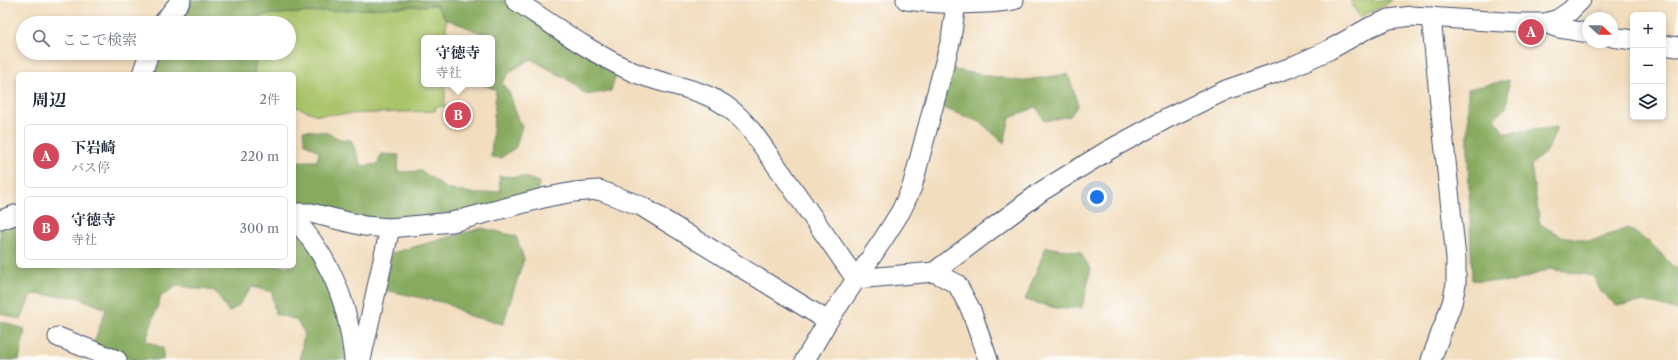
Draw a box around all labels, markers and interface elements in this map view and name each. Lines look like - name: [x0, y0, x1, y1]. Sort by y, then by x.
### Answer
- north arrow: [1582, 12, 1618, 48]
- map controls: [1630, 12, 1666, 120]
- button: +: [1630, 12, 1666, 48]
- search box: [16, 16, 296, 60]
- pin: A: [1518, 17, 1544, 47]
- icon: search: [30, 27, 52, 49]
- text: ここで検索: [62, 30, 137, 49]
- popup: [421, 35, 495, 87]
- text: 守徳寺: [435, 43, 481, 62]
- button: −: [1630, 48, 1666, 84]
- text: 寺社: [435, 64, 462, 80]
- button: layers: [1630, 84, 1666, 120]
- text: 周辺: [32, 90, 66, 110]
- text: 2件: [260, 91, 280, 107]
- pin: B: [445, 100, 471, 130]
- text: 下岩崎: [71, 138, 116, 157]
- text: A: [41, 148, 51, 164]
- text: 220 m: [240, 148, 279, 164]
- text: バス停: [71, 159, 110, 175]
- your location: [1087, 187, 1107, 207]
- text: 守徳寺: [71, 210, 116, 229]
- text: B: [41, 220, 51, 236]
- text: 300 m: [240, 220, 279, 236]
- text: 寺社: [71, 231, 97, 247]

